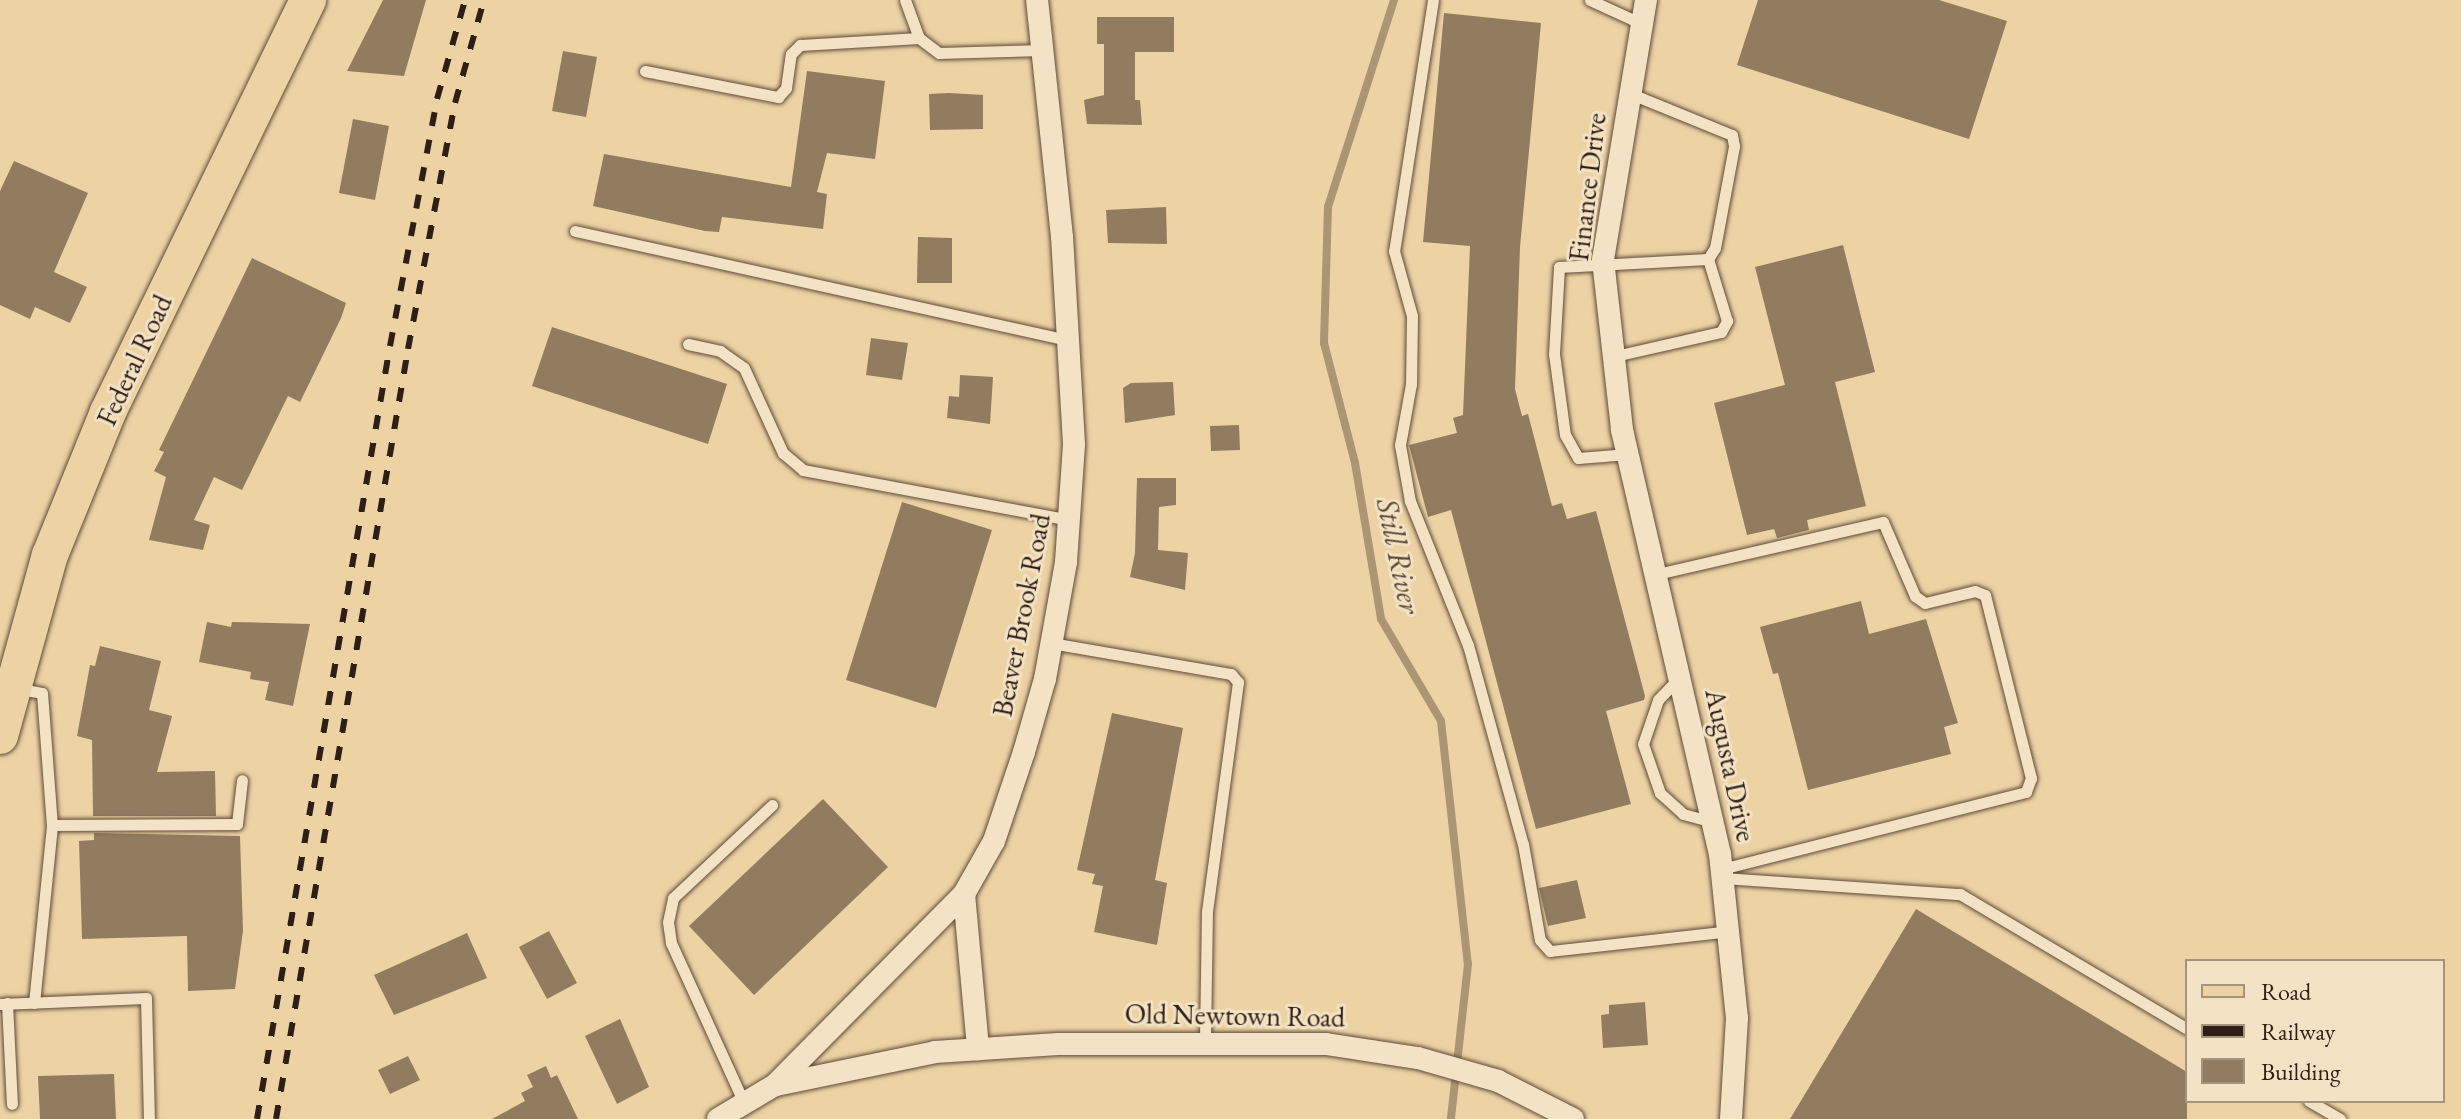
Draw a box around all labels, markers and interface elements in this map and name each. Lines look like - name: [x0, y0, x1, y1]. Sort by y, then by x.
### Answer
- street label: Finance Drive: [1561, 111, 1613, 263]
- street label: Federal Road: [89, 289, 179, 431]
- water label: Still River: [1368, 495, 1428, 617]
- street label: Beaver Brook Road: [985, 511, 1057, 719]
- street label: Augusta Drive: [1698, 685, 1764, 845]
- legend: [2185, 959, 2445, 1103]
- text: Road: [2261, 976, 2311, 1007]
- street label: Old Newtown Road: [1124, 996, 1346, 1034]
- text: Railway: [2261, 1016, 2335, 1047]
- text: Building: [2261, 1056, 2341, 1087]

